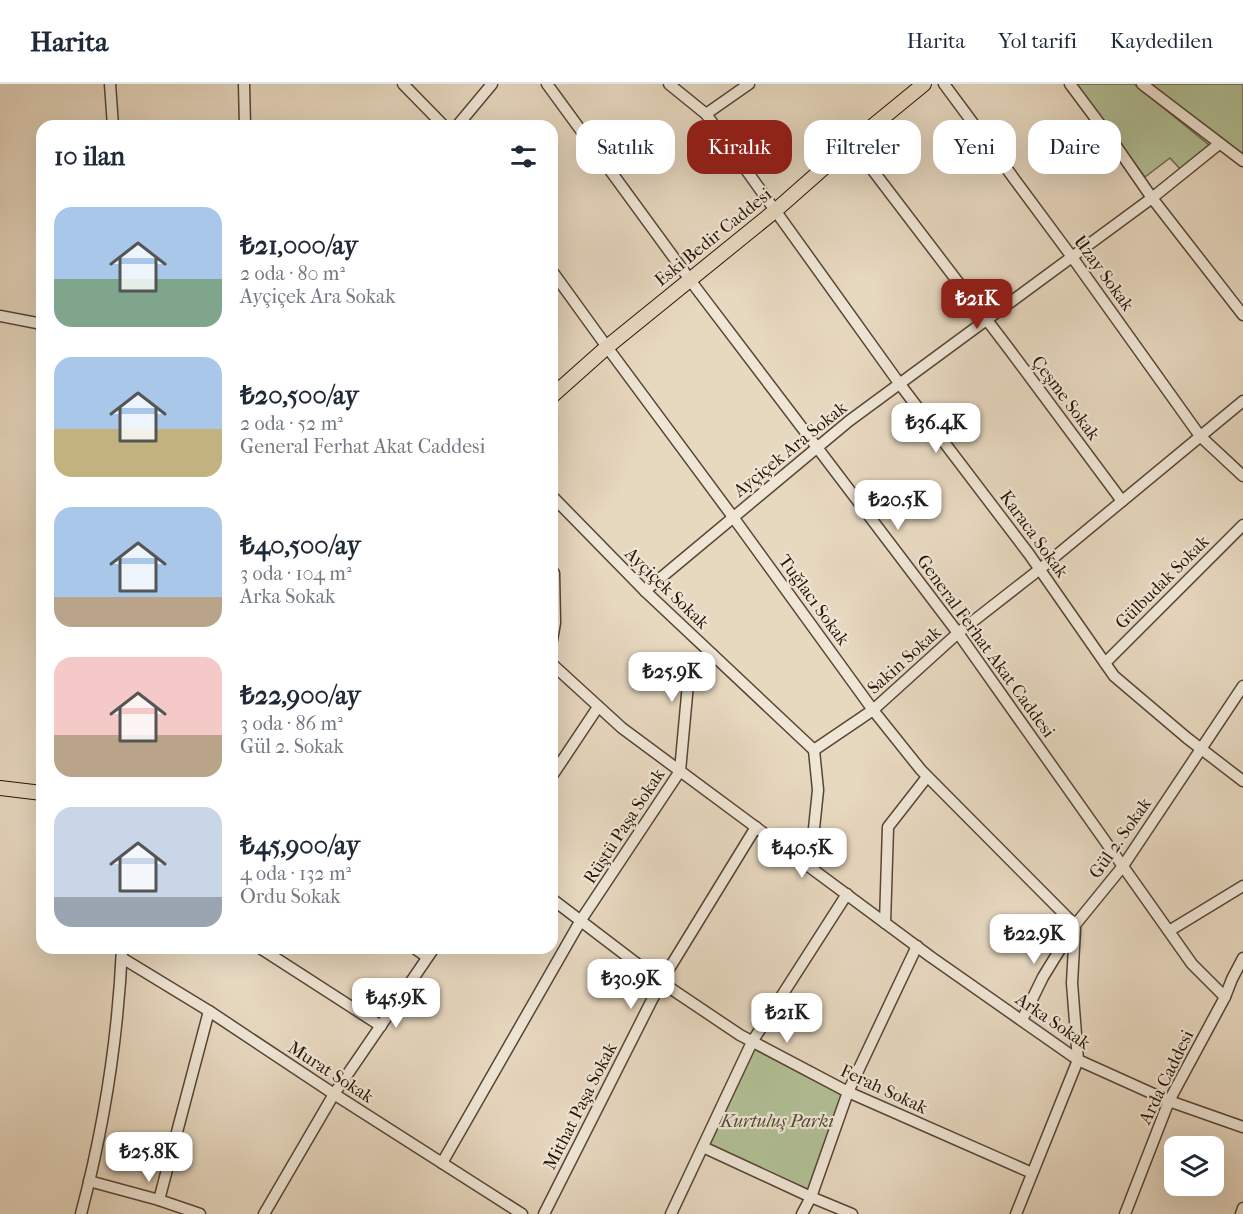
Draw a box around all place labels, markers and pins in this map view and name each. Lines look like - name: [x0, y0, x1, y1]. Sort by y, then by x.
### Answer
- pin: ₺21K: [941, 279, 1013, 330]
- pin: ₺36.4K: [887, 403, 985, 454]
- pin: ₺20.5K: [849, 480, 947, 531]
- pin: ₺25.9K: [623, 652, 721, 703]
- pin: ₺40.5K: [753, 828, 851, 879]
- pin: ₺22.9K: [985, 914, 1083, 965]
- pin: ₺30.9K: [582, 959, 680, 1010]
- pin: ₺45.9K: [347, 978, 445, 1029]
- pin: ₺21K: [751, 993, 823, 1044]
- pin: ₺25.8K: [100, 1132, 198, 1183]

